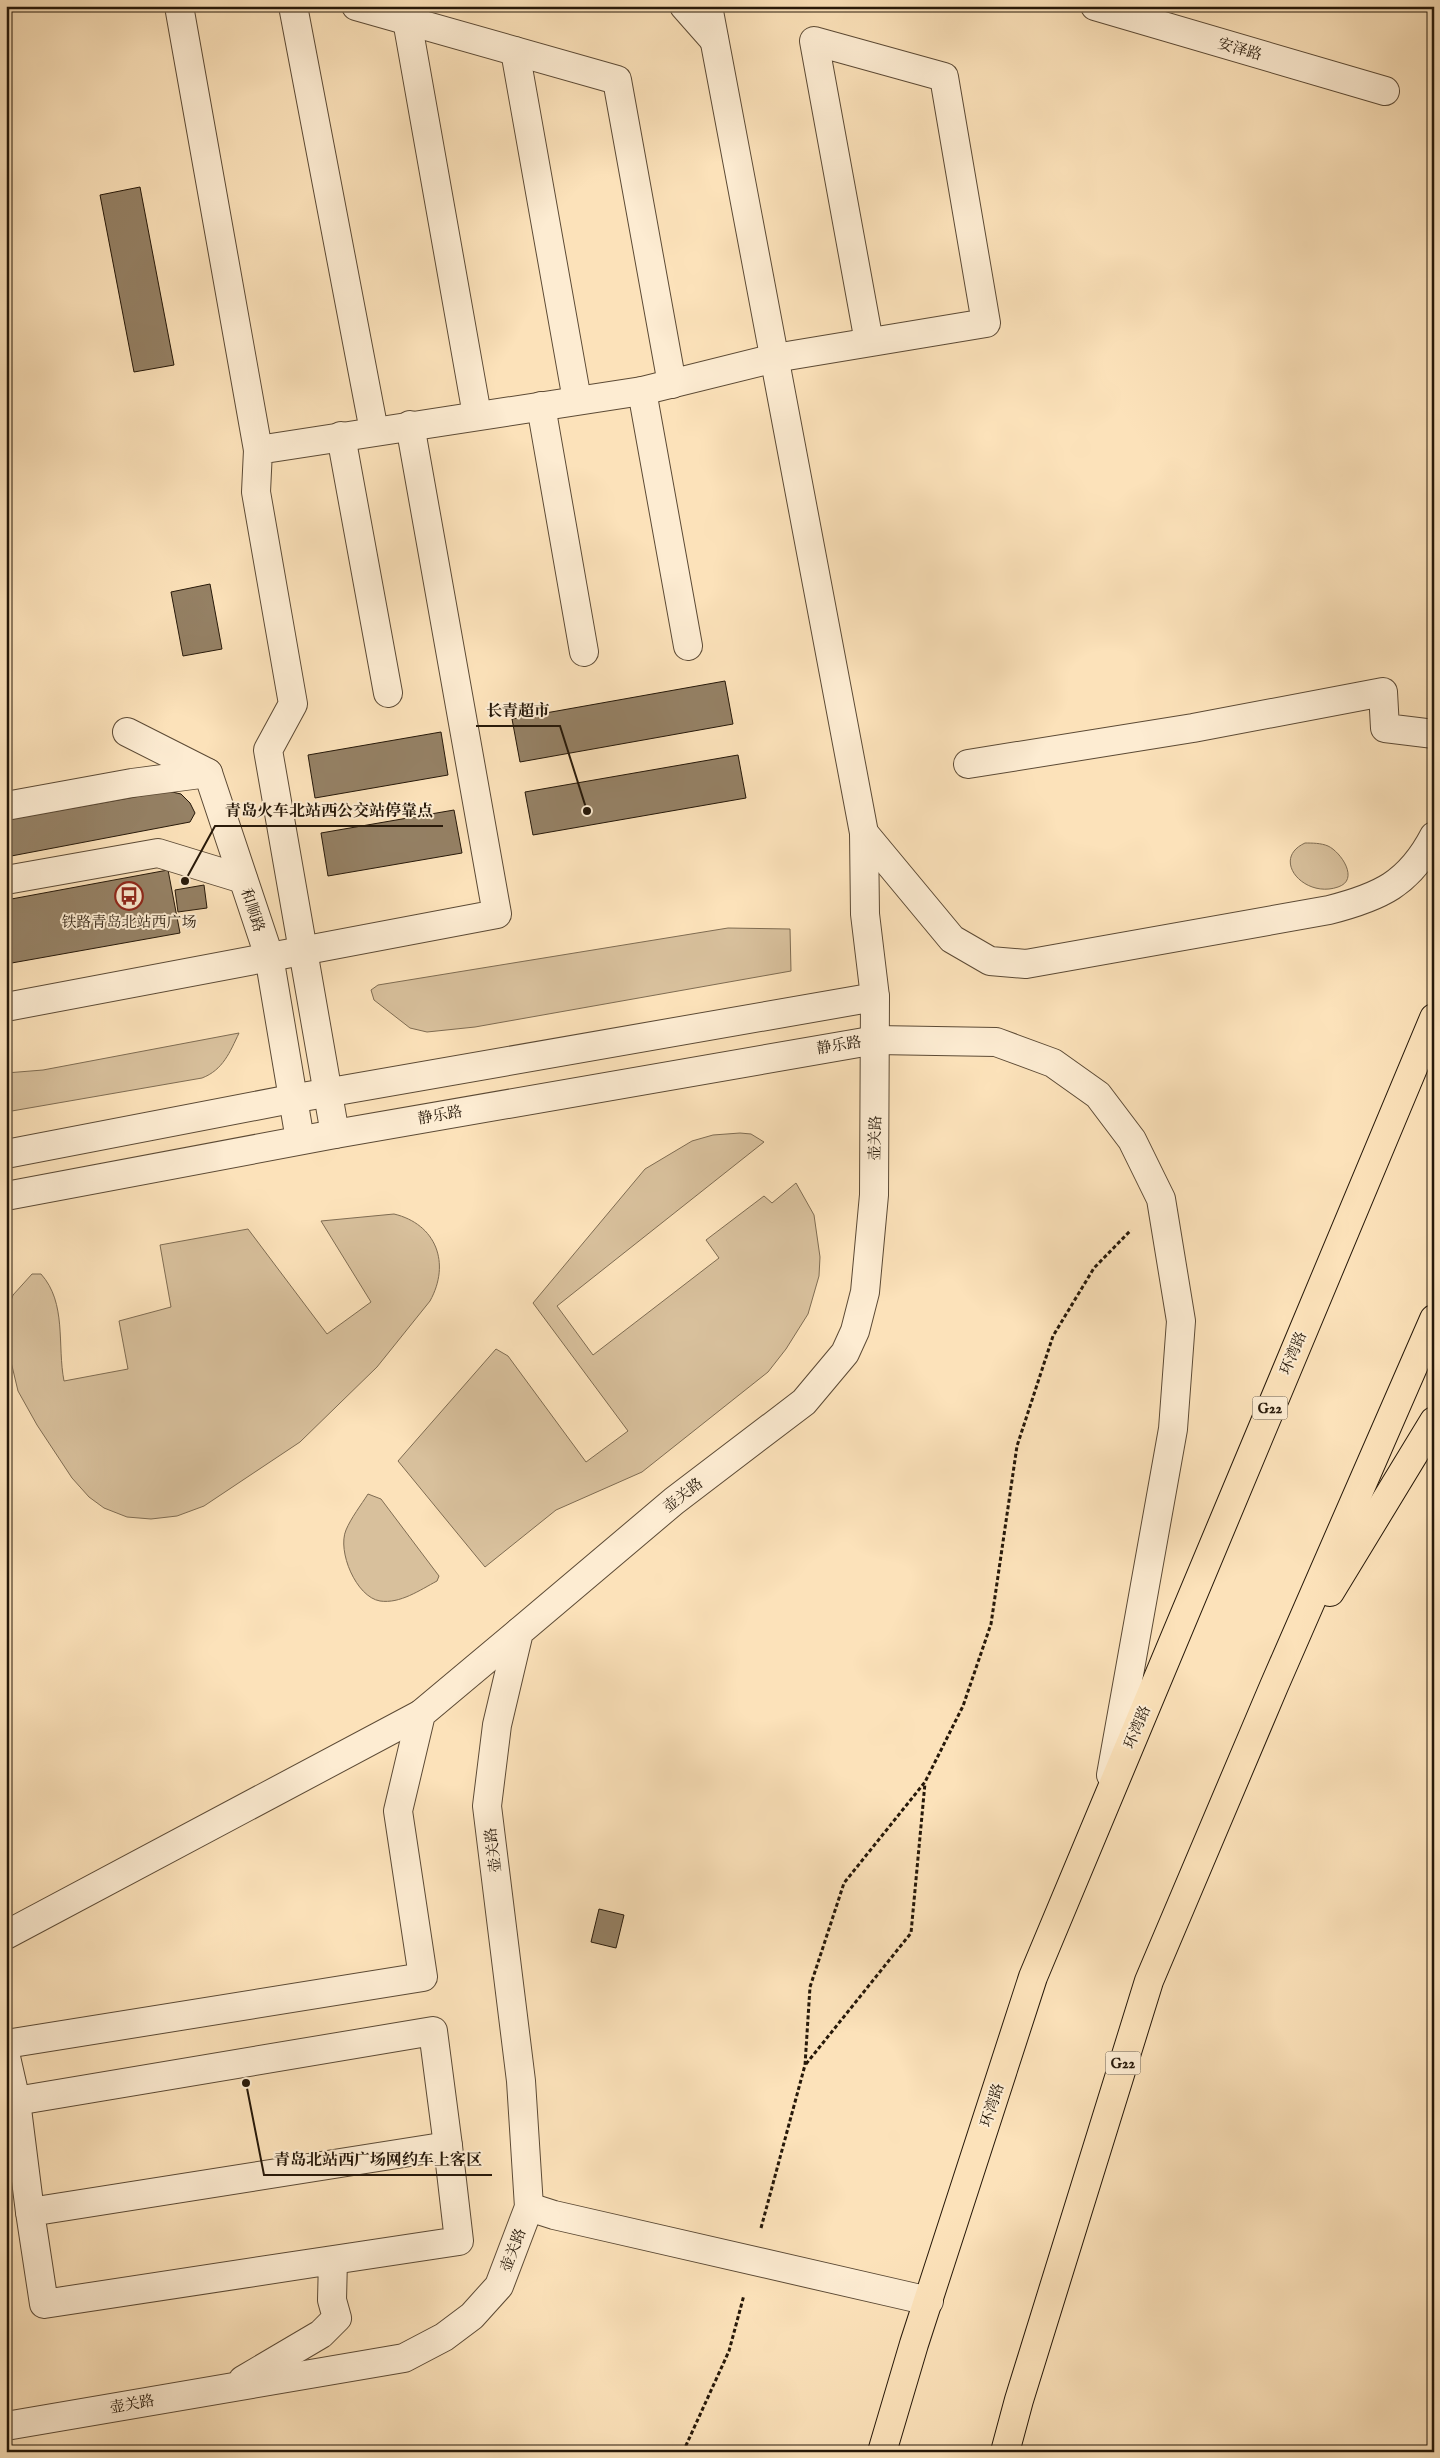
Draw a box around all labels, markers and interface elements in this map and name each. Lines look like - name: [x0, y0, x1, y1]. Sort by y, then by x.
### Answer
- street label: 安泽路: [1216, 34, 1264, 65]
- callout: 长青超市: [476, 695, 560, 726]
- text: 长青超市: [486, 701, 550, 722]
- callout: 青岛火车北站西公交站停靠点: [215, 795, 443, 826]
- text: 青岛火车北站西公交站停靠点: [225, 801, 433, 822]
- bus stop icon: 铁路青岛北站西广场: [114, 881, 144, 911]
- street label: 和顺路: [237, 886, 269, 934]
- place label: 铁路青岛北站西广场: [61, 913, 197, 932]
- street label: 静乐路: [815, 1033, 863, 1058]
- street label: 静乐路: [416, 1102, 464, 1129]
- street label: 壶关路: [866, 1115, 885, 1161]
- street label: 环湾路: [1276, 1329, 1311, 1378]
- road number: G22: [1252, 1396, 1288, 1420]
- street label: 壶关路: [660, 1474, 707, 1517]
- street label: 环湾路: [1120, 1703, 1155, 1752]
- street label: 壶关路: [481, 1826, 506, 1873]
- road number: G22: [1106, 2052, 1140, 2074]
- street label: 环湾路: [976, 2081, 1008, 2129]
- callout: 青岛北站西广场网约车上客区: [264, 2144, 492, 2175]
- text: 青岛北站西广场网约车上客区: [274, 2150, 482, 2171]
- street label: 壶关路: [497, 2226, 530, 2275]
- street label: 壶关路: [108, 2391, 156, 2418]

